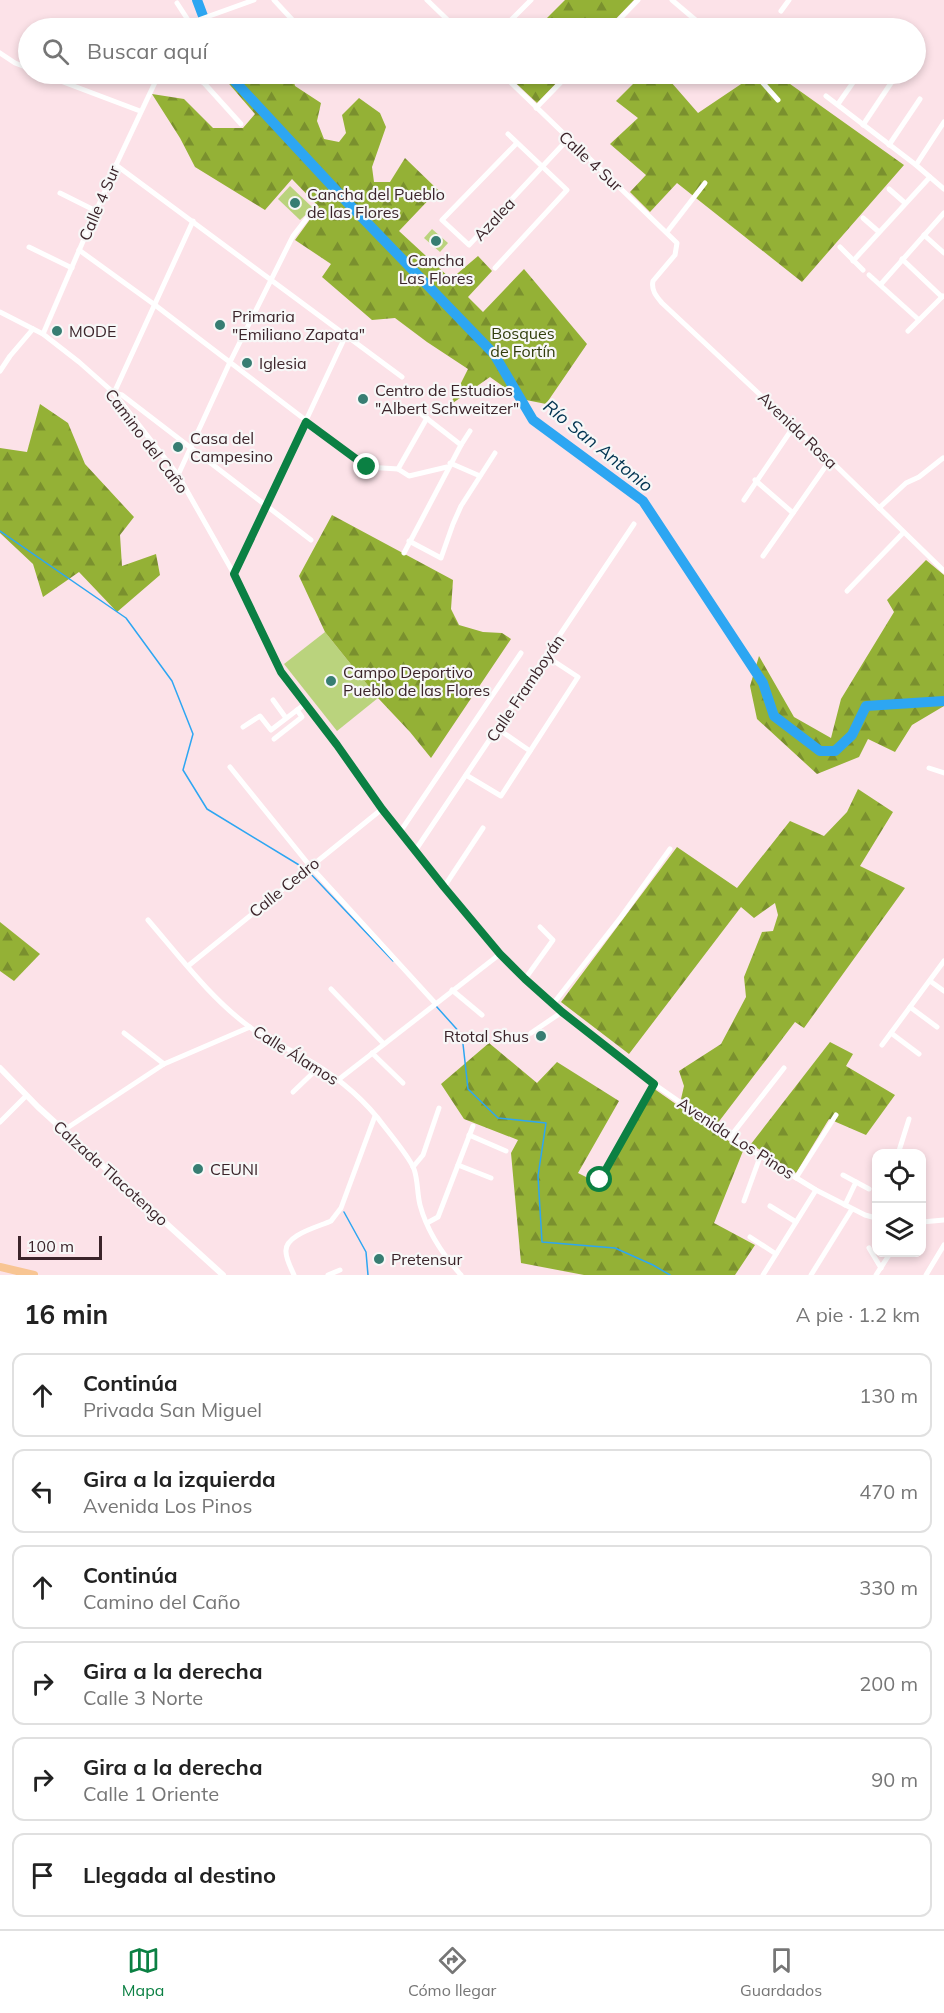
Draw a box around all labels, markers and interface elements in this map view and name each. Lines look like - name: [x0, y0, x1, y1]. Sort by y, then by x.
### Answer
- search box: [18, 18, 926, 84]
- icon: search: [39, 35, 72, 68]
- text: Buscar aquí: [87, 37, 208, 65]
- street label: Calle 4 Sur: [555, 127, 627, 196]
- street label: Calle 4 Sur: [74, 162, 124, 244]
- place label: Cancha del Pueblo de las Flores: [307, 184, 445, 222]
- street label: Azalea: [469, 193, 519, 245]
- marker: Cancha del Pueblo de las Flores: [288, 196, 302, 210]
- marker: Cancha Las Flores: [429, 234, 443, 248]
- place label: Cancha Las Flores: [399, 250, 473, 288]
- place label: Primaria "Emiliano Zapata": [232, 306, 365, 344]
- marker: Primaria "Emiliano Zapata": [213, 318, 227, 332]
- place label: MODE: [69, 321, 116, 341]
- park label: Bosques de Fortín: [490, 323, 556, 361]
- marker: MODE: [50, 324, 64, 338]
- place label: Iglesia: [259, 353, 307, 373]
- marker: Iglesia: [240, 356, 254, 370]
- place label: Centro de Estudios "Albert Schweitzer": [375, 380, 519, 418]
- street label: Camino del Caño: [101, 385, 193, 497]
- street label: Avenida Rosa: [754, 387, 842, 473]
- marker: Centro de Estudios "Albert Schweitzer": [356, 392, 370, 406]
- water label: Río San Antonio: [539, 394, 658, 497]
- place label: Casa del Campesino: [190, 428, 273, 466]
- marker: Casa del Campesino: [171, 440, 185, 454]
- route end: [353, 453, 379, 479]
- street label: Calle Framboyán: [482, 631, 568, 745]
- place label: Campo Deportivo Pueblo de las Flores: [343, 662, 490, 700]
- marker: Campo Deportivo Pueblo de las Flores: [324, 674, 338, 688]
- street label: Calle Cedro: [245, 853, 323, 921]
- street label: Calle Álamos: [250, 1021, 343, 1089]
- place label: Rtotal Shus: [444, 1026, 529, 1046]
- marker: Rtotal Shus: [534, 1029, 548, 1043]
- street label: Avenida Los Pinos: [674, 1093, 798, 1183]
- street label: Calzada Tlacotengo: [49, 1116, 173, 1230]
- map controls: [872, 1149, 926, 1257]
- button: locate: [872, 1149, 926, 1203]
- place label: CEUNI: [210, 1159, 258, 1179]
- marker: CEUNI: [191, 1162, 205, 1176]
- route start: [586, 1166, 612, 1192]
- button: layers: [872, 1203, 926, 1257]
- scale bar: [18, 1233, 102, 1260]
- text: 100 m: [27, 1236, 74, 1256]
- place label: Pretensur: [391, 1249, 462, 1269]
- marker: Pretensur: [372, 1252, 386, 1266]
- text: 16 min: [24, 1298, 108, 1331]
- text: A pie · 1.2 km: [796, 1302, 920, 1327]
- text: Continúa: [83, 1369, 178, 1397]
- icon: ahead: [26, 1379, 59, 1412]
- text: 130 m: [859, 1383, 918, 1408]
- text: Privada San Miguel: [83, 1397, 262, 1422]
- text: Gira a la izquierda: [83, 1465, 276, 1493]
- icon: left: [26, 1475, 59, 1508]
- text: 470 m: [859, 1479, 918, 1504]
- text: Avenida Los Pinos: [83, 1493, 252, 1518]
- text: Continúa: [83, 1561, 178, 1589]
- icon: ahead: [26, 1571, 59, 1604]
- text: 330 m: [859, 1575, 918, 1600]
- text: Camino del Caño: [83, 1589, 240, 1614]
- text: Gira a la derecha: [83, 1657, 263, 1685]
- icon: right: [26, 1667, 59, 1700]
- text: 200 m: [859, 1671, 918, 1696]
- text: Calle 3 Norte: [83, 1685, 203, 1710]
- text: Gira a la derecha: [83, 1753, 263, 1781]
- icon: right: [26, 1763, 59, 1796]
- text: 90 m: [871, 1767, 918, 1792]
- text: Calle 1 Oriente: [83, 1781, 219, 1806]
- icon: arrive: [26, 1859, 59, 1892]
- text: Llegada al destino: [83, 1861, 276, 1889]
- tab: Mapa: [122, 1944, 164, 2000]
- tab: Cómo llegar: [408, 1944, 496, 2000]
- tab: Guardados: [740, 1944, 822, 2000]

